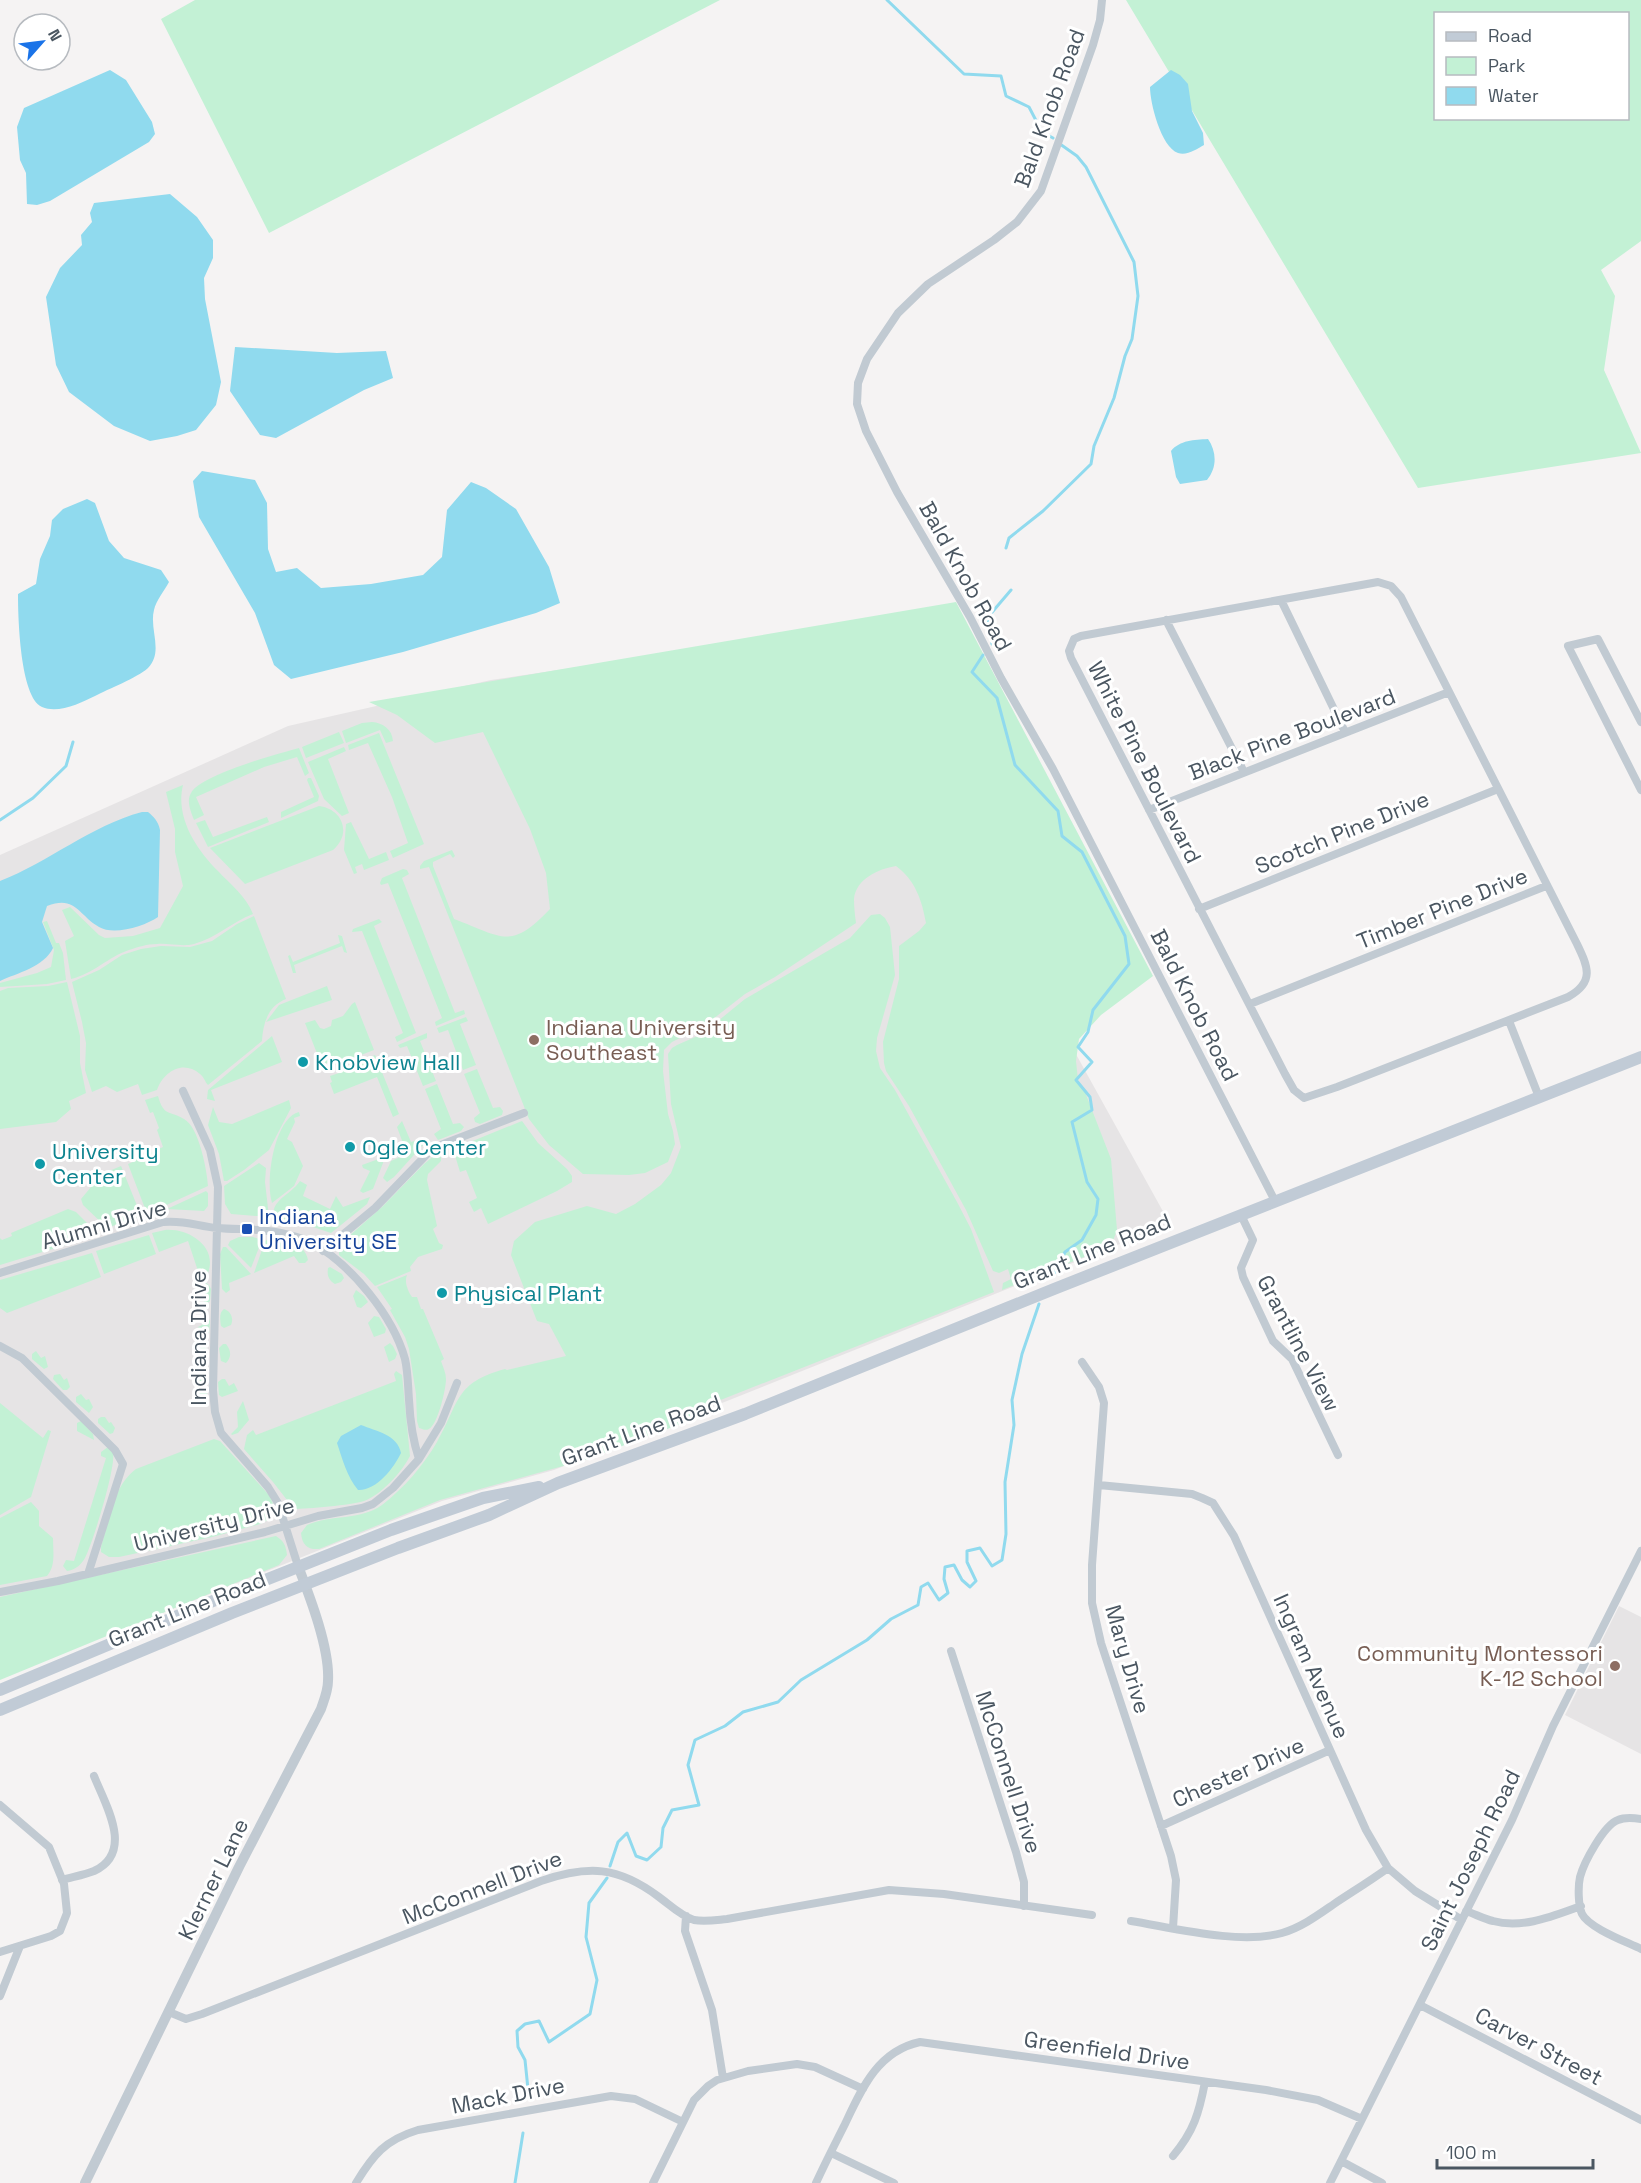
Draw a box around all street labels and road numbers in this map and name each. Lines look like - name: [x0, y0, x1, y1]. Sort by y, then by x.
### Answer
- street label: Bald Knob Road: [1007, 25, 1091, 191]
- street label: Bald Knob Road: [913, 496, 1019, 656]
- street label: White Pine Boulevard: [1082, 656, 1208, 868]
- street label: Black Pine Boulevard: [1185, 682, 1399, 786]
- street label: Scotch Pine Drive: [1251, 784, 1433, 880]
- street label: Timber Pine Drive: [1353, 861, 1531, 955]
- street label: Bald Knob Road: [1145, 924, 1245, 1086]
- street label: Alumni Drive: [38, 1193, 170, 1255]
- street label: Grant Line Road: [1009, 1207, 1175, 1295]
- street label: Indiana Drive: [184, 1270, 212, 1406]
- street label: Grantline View: [1251, 1270, 1347, 1416]
- street label: Grant Line Road: [557, 1388, 725, 1472]
- street label: University Drive: [131, 1490, 297, 1558]
- street label: Grant Line Road: [104, 1565, 270, 1653]
- street label: Ingram Avenue: [1268, 1589, 1356, 1743]
- street label: Mary Drive: [1099, 1601, 1157, 1717]
- street label: McConnell Drive: [970, 1687, 1048, 1857]
- street label: Chester Drive: [1168, 1730, 1308, 1814]
- street label: Saint Joseph Road: [1414, 1765, 1526, 1955]
- street label: Klerner Lane: [172, 1814, 254, 1944]
- street label: McConnell Drive: [398, 1844, 566, 1930]
- street label: Carver Street: [1470, 2001, 1608, 2091]
- street label: Greenfield Drive: [1022, 2025, 1192, 2075]
- street label: Mack Drive: [449, 2070, 567, 2120]

